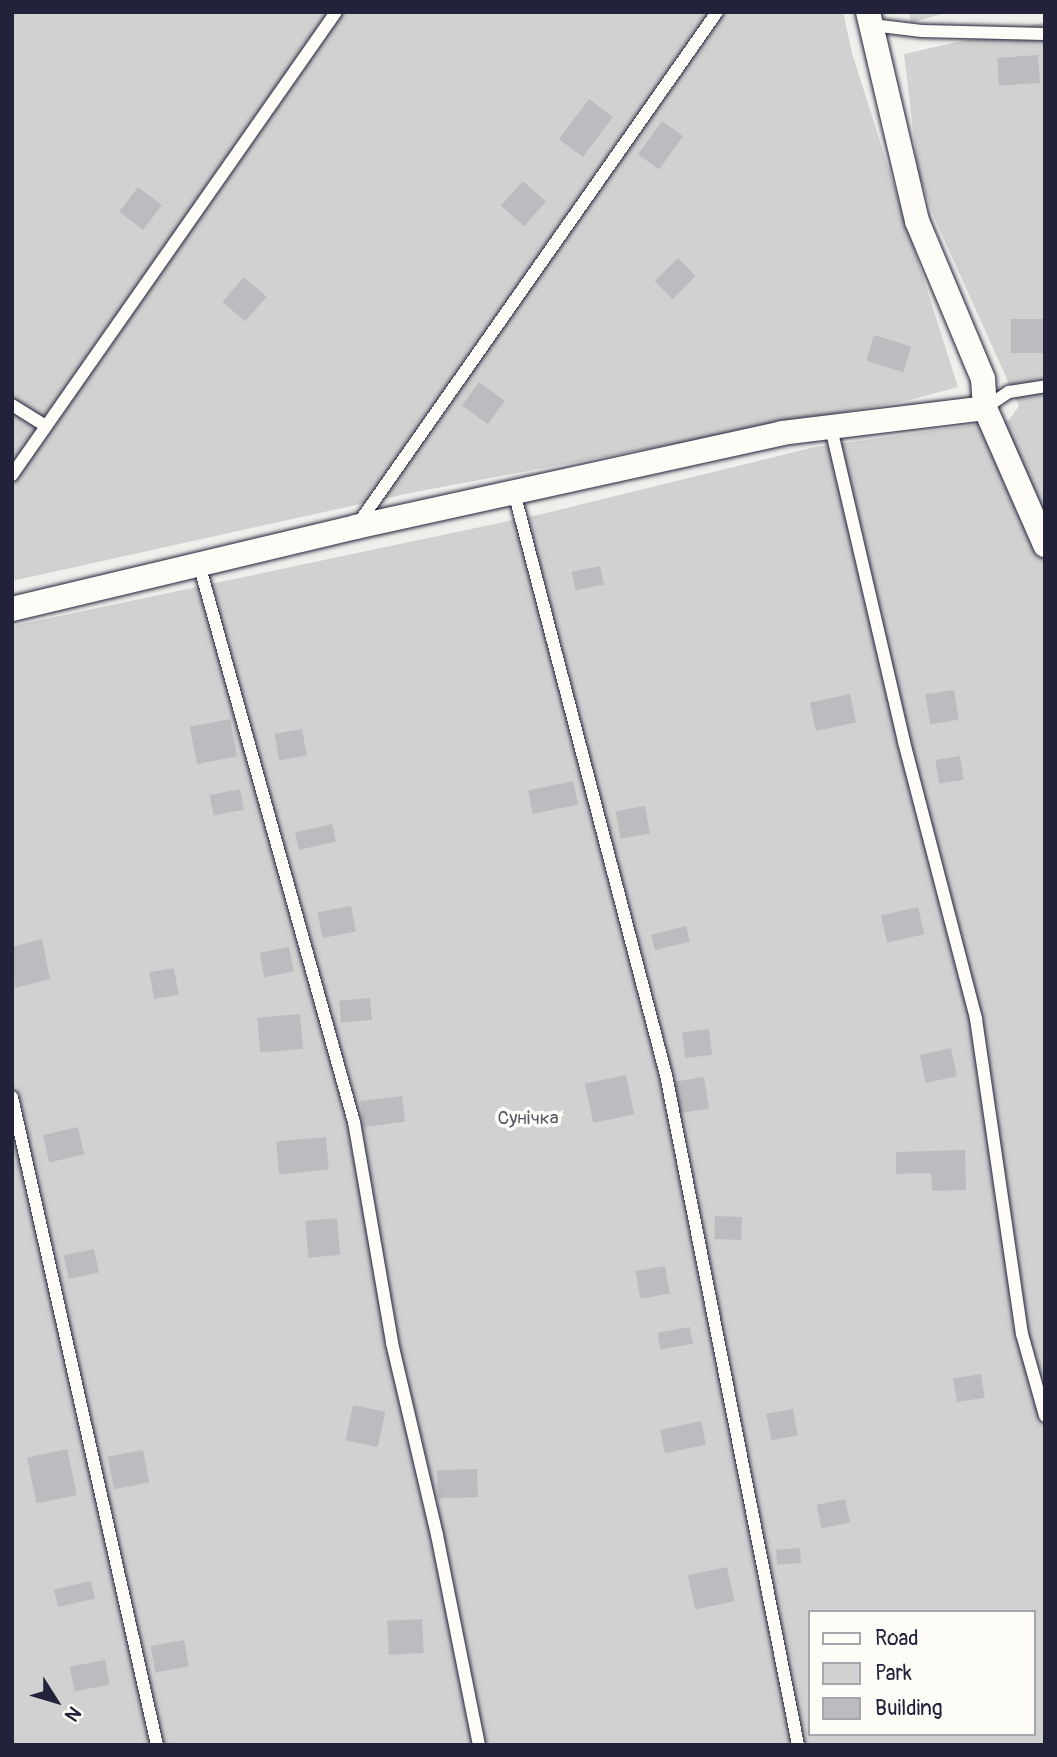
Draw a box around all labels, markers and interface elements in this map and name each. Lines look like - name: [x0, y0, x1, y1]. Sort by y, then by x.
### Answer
- park label: Сунічка: [498, 1108, 558, 1130]
- legend: [808, 1610, 1036, 1736]
- text: Road: [875, 1625, 919, 1652]
- text: Park: [875, 1660, 912, 1687]
- north arrow: [21, 1666, 91, 1736]
- text: Building: [875, 1695, 942, 1722]
- text: N: [59, 1701, 86, 1726]

